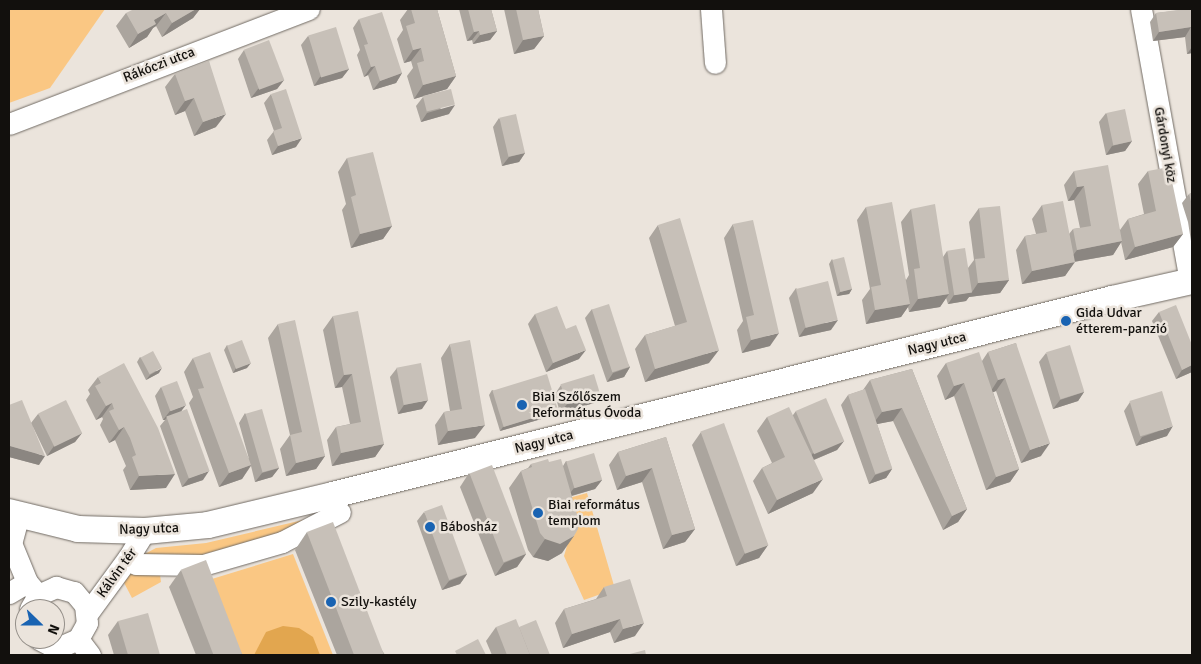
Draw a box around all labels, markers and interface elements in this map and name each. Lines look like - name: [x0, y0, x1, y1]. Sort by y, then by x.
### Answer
- street label: Rákóczi utca: [121, 44, 197, 86]
- street label: Gárdonyi köz: [1150, 106, 1180, 184]
- place label: Gida Udvar étterem-panzió: [1076, 305, 1167, 338]
- marker: Gida Udvar étterem-panzió: [1060, 315, 1072, 327]
- street label: Nagy utca: [906, 329, 968, 359]
- place label: Biai Szőlőszem Református Óvoda: [532, 389, 641, 422]
- marker: Biai Szőlőszem Református Óvoda: [516, 399, 528, 411]
- street label: Nagy utca: [513, 427, 575, 457]
- place label: Biai református templom: [548, 497, 640, 530]
- marker: Biai református templom: [532, 507, 544, 519]
- place label: Bábosház: [440, 519, 497, 535]
- street label: Nagy utca: [119, 520, 179, 538]
- marker: Bábosház: [424, 521, 436, 533]
- street label: Kálvin tér: [93, 545, 141, 601]
- place label: Szily-kastély: [341, 594, 417, 610]
- marker: Szily-kastély: [325, 596, 337, 608]
- north arrow: [15, 599, 65, 649]
- text: N: [44, 622, 63, 637]

